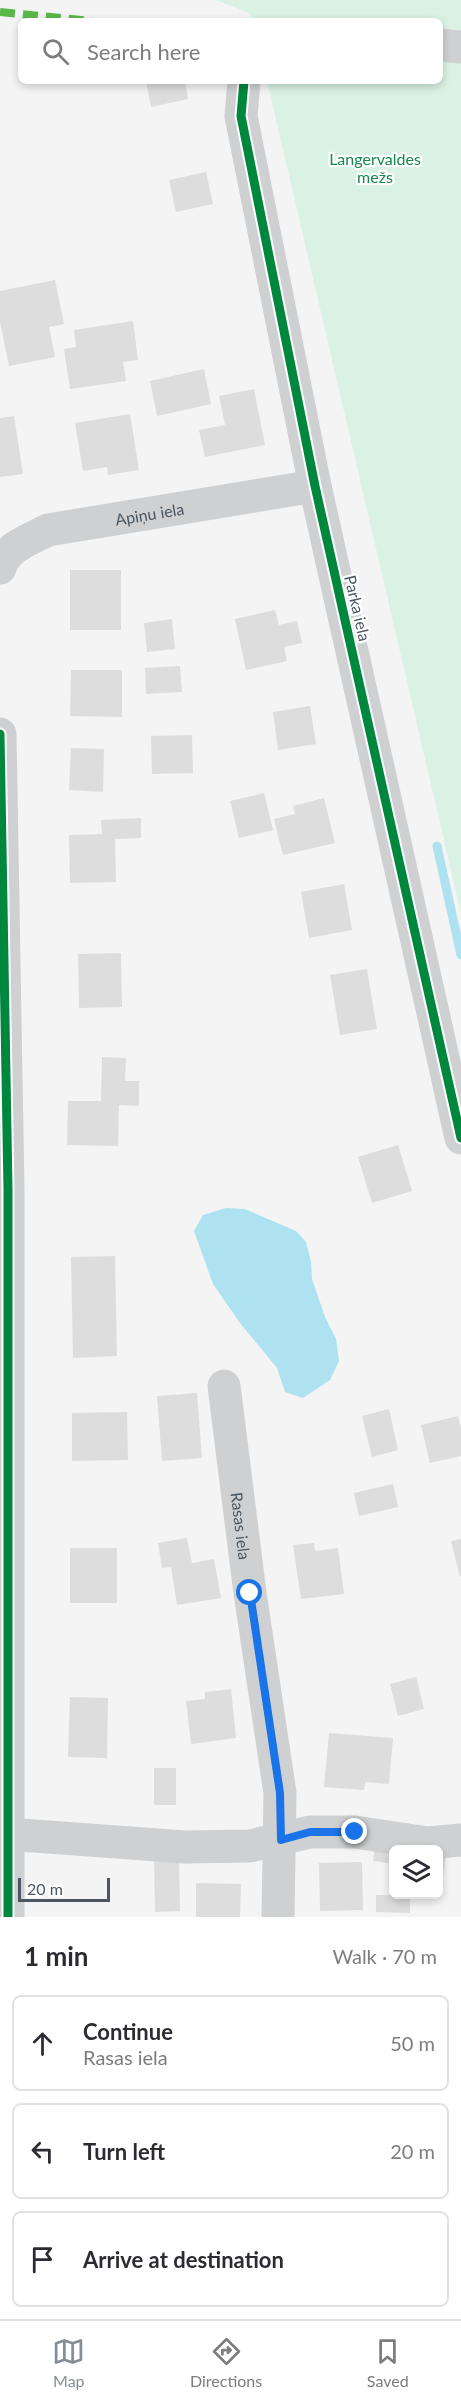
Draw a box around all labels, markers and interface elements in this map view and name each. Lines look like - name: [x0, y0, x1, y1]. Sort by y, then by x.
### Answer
- search box: [18, 18, 443, 84]
- icon: search: [39, 35, 72, 68]
- text: Search here: [87, 38, 200, 65]
- park label: Langervaldes mežs: [329, 149, 421, 186]
- street label: Apiņu iela: [114, 498, 185, 528]
- street label: Parka iela: [341, 573, 375, 643]
- street label: Rasas iela: [228, 1491, 255, 1561]
- route start: [236, 1579, 262, 1605]
- route end: [341, 1818, 367, 1844]
- map controls: [389, 1845, 443, 1899]
- button: layers: [389, 1845, 443, 1899]
- scale bar: [18, 1875, 110, 1902]
- text: 20 m: [27, 1879, 63, 1898]
- text: 1 min: [24, 1940, 88, 1972]
- text: Walk · 70 m: [332, 1944, 437, 1968]
- text: Continue: [83, 2018, 173, 2045]
- icon: ahead: [26, 2027, 59, 2060]
- text: 50 m: [390, 2031, 435, 2055]
- text: Rasas iela: [83, 2045, 168, 2069]
- icon: left: [26, 2135, 59, 2168]
- text: Turn left: [83, 2138, 165, 2165]
- text: 20 m: [390, 2139, 435, 2163]
- icon: arrive: [26, 2243, 59, 2276]
- text: Arrive at destination: [83, 2246, 284, 2273]
- tab: Map: [52, 2335, 85, 2390]
- tab: Directions: [190, 2335, 262, 2390]
- tab: Saved: [367, 2335, 409, 2390]

